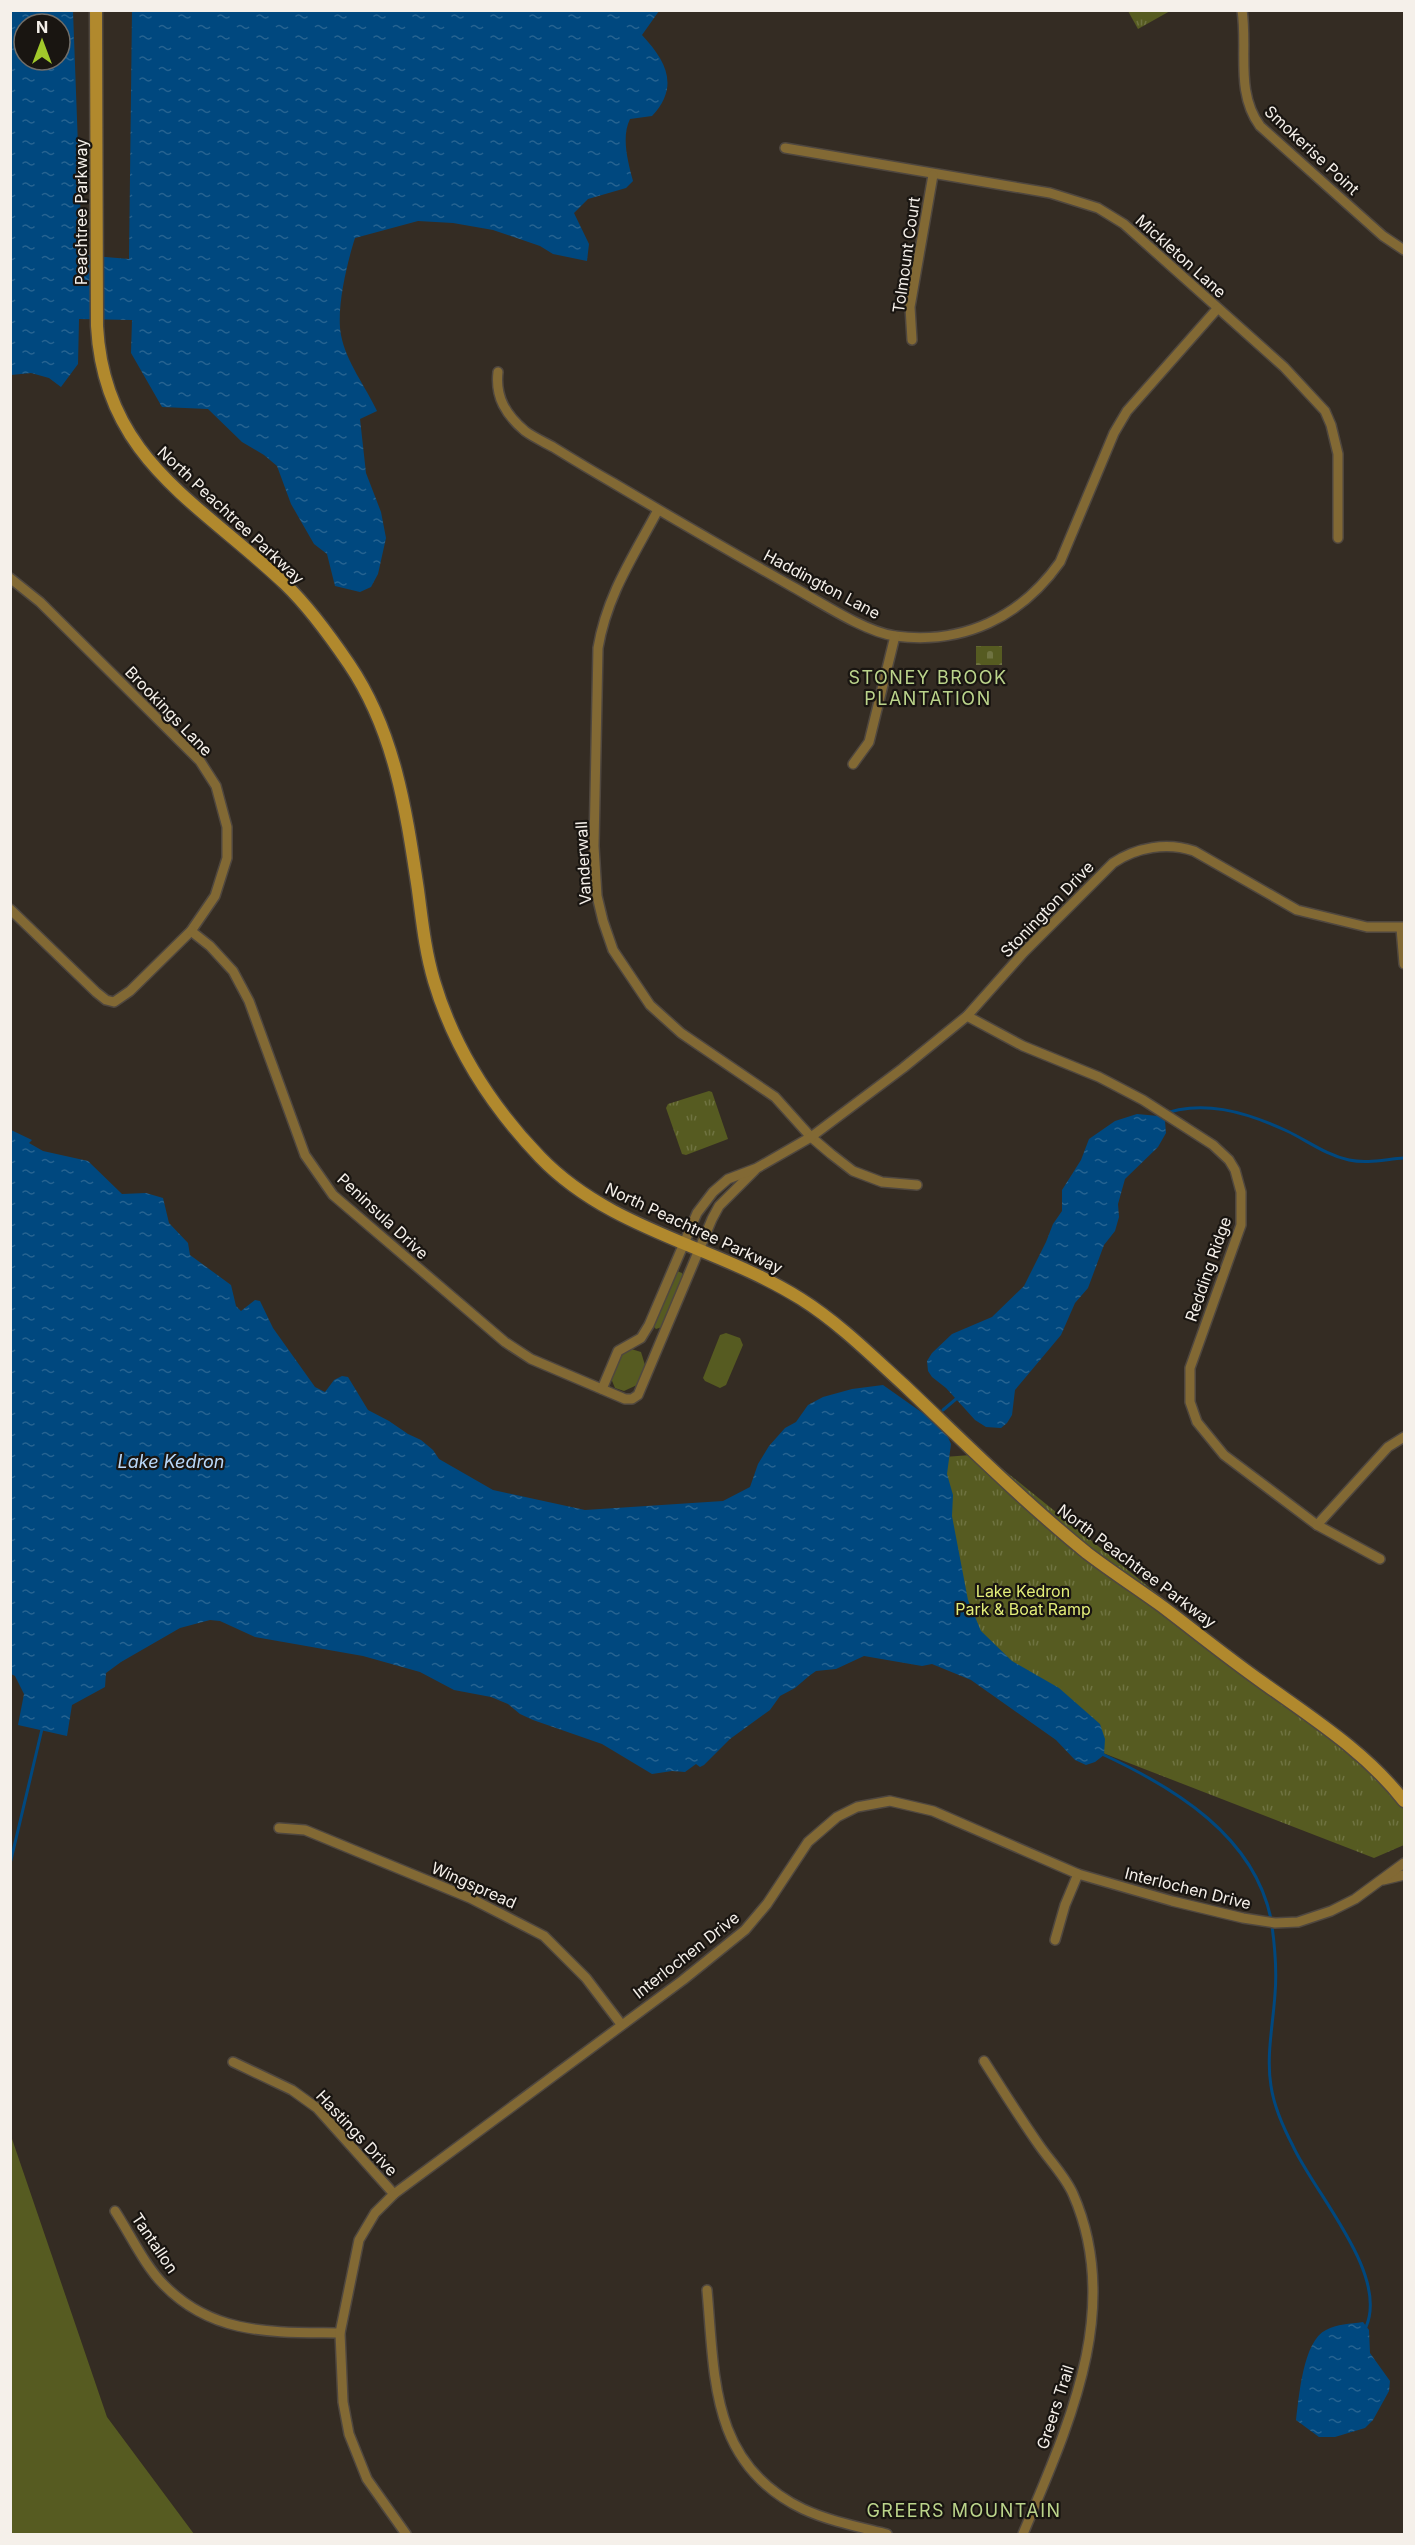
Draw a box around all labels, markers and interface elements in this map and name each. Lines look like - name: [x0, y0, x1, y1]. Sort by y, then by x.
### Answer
- north arrow: [12, 12, 72, 72]
- text: N: [36, 17, 48, 37]
- street label: Smokerise Point: [1260, 101, 1364, 199]
- street label: Peachtree Parkway: [71, 139, 91, 285]
- street label: Tolmount Court: [888, 196, 924, 314]
- street label: Mickleton Lane: [1132, 210, 1230, 302]
- street label: North Peachtree Parkway: [153, 442, 309, 588]
- street label: Haddington Lane: [760, 545, 884, 623]
- street label: Brookings Lane: [121, 662, 217, 760]
- district label: STONEY BROOK PLANTATION: [848, 667, 1008, 709]
- street label: Vanderwall: [571, 821, 595, 905]
- street label: Stonington Drive: [996, 857, 1098, 961]
- street label: Peninsula Drive: [333, 1169, 433, 1263]
- street label: North Peachtree Parkway: [602, 1178, 786, 1278]
- street label: Redding Ridge: [1181, 1214, 1235, 1324]
- water label: Lake Kedron: [118, 1451, 224, 1472]
- street label: North Peachtree Parkway: [1054, 1500, 1220, 1632]
- park label: Lake Kedron Park & Boat Ramp: [955, 1581, 1091, 1619]
- street label: Wingspread: [428, 1857, 520, 1913]
- street label: Interlochen Drive: [1123, 1863, 1253, 1913]
- street label: Interlochen Drive: [629, 1907, 743, 2003]
- street label: Hastings Drive: [312, 2086, 402, 2180]
- street label: Tantallon: [128, 2209, 182, 2277]
- street label: Greers Trail: [1032, 2362, 1078, 2452]
- district label: GREERS MOUNTAIN: [866, 2500, 1062, 2521]

